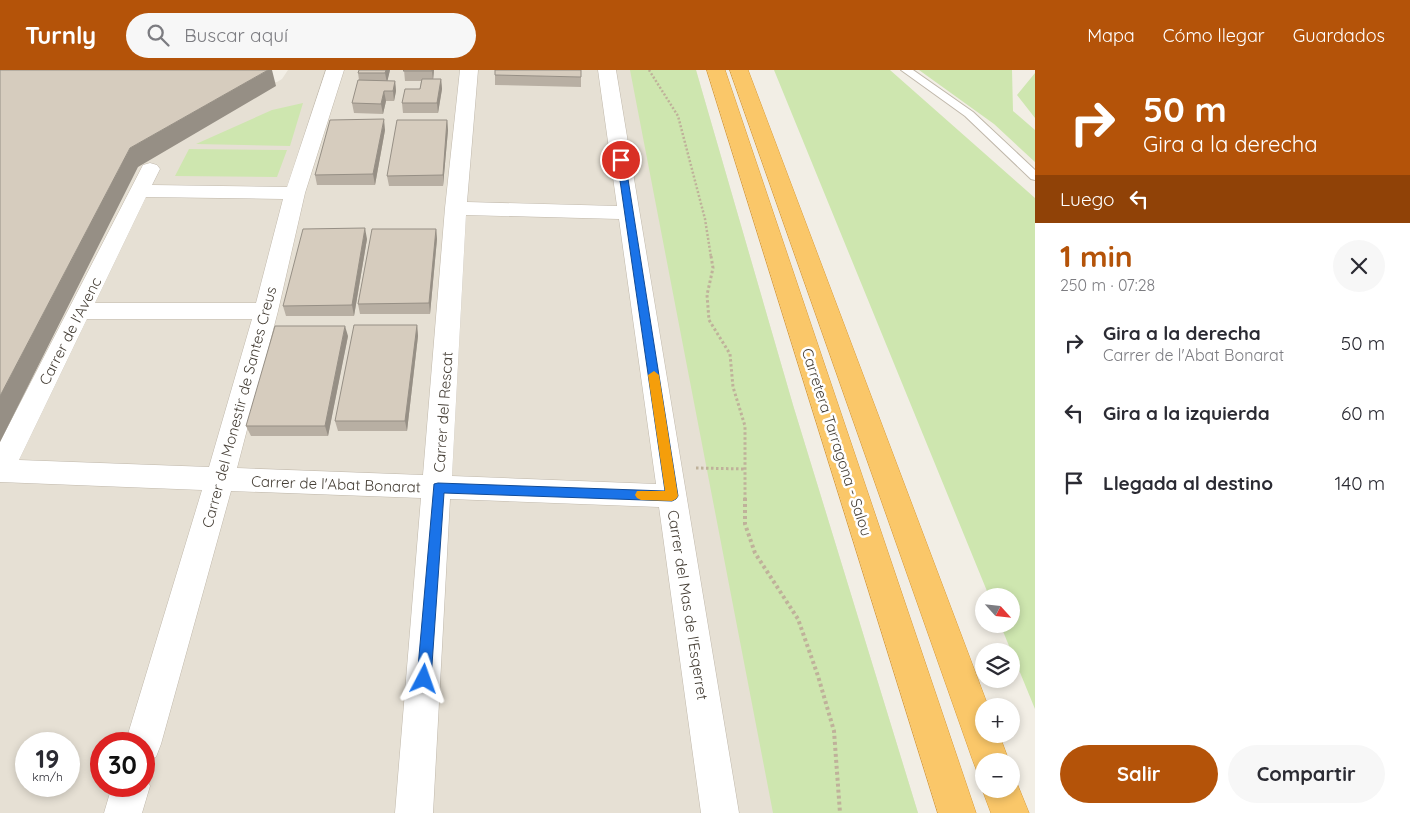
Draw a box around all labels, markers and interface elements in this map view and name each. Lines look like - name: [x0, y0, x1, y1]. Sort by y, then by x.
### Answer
- search box: [126, 13, 476, 58]
- text: Turnly: [25, 20, 96, 50]
- icon: search: [144, 21, 172, 49]
- text: Buscar aquí: [184, 23, 288, 47]
- text: Mapa: [1087, 24, 1135, 47]
- text: Cómo llegar: [1163, 24, 1265, 47]
- text: Guardados: [1293, 24, 1385, 47]
- text: 50 m: [1143, 87, 1227, 131]
- icon: right: [1060, 90, 1125, 155]
- text: Gira a la derecha: [1143, 130, 1318, 158]
- pin: [600, 139, 642, 181]
- icon: arrive: [607, 146, 635, 174]
- icon: left: [1125, 185, 1153, 213]
- text: Luego: [1060, 187, 1115, 211]
- text: 1 min: [1060, 237, 1133, 275]
- button: close: [1333, 240, 1385, 292]
- street label: Carrer de l'Avenc: [35, 274, 105, 388]
- text: 250 m · 07:28: [1060, 275, 1155, 295]
- street label: Carrer del Monestir de Santes Creus: [198, 284, 280, 530]
- text: Gira a la derecha: [1103, 321, 1261, 345]
- icon: right: [1060, 329, 1088, 357]
- text: 50 m: [1341, 331, 1385, 355]
- text: Carrer de l'Abat Bonarat: [1103, 345, 1284, 365]
- street label: Carretera Tarragona - Salou: [798, 346, 876, 538]
- street label: Carrer del Rescat: [429, 351, 457, 473]
- icon: left: [1060, 399, 1088, 427]
- text: Gira a la izquierda: [1103, 401, 1270, 425]
- text: 60 m: [1341, 401, 1385, 425]
- icon: arrive: [1060, 469, 1088, 497]
- text: Llegada al destino: [1103, 471, 1273, 495]
- text: 140 m: [1334, 471, 1385, 495]
- street label: Carrer de l'Abat Bonarat: [251, 472, 421, 496]
- street label: Carrer del Mas de l'Esqerret: [664, 509, 712, 701]
- north arrow: [975, 588, 1020, 632]
- map controls: [975, 588, 1020, 798]
- button: layers: [975, 643, 1020, 688]
- position arrow: [397, 652, 449, 704]
- button: +: [975, 698, 1020, 743]
- speed limit sign: 30: [90, 732, 155, 797]
- text: 19: [36, 743, 59, 774]
- button: Salir: [1060, 745, 1218, 803]
- button: Compartir: [1228, 745, 1385, 803]
- button: −: [975, 753, 1020, 798]
- text: km/h: [32, 769, 63, 784]

